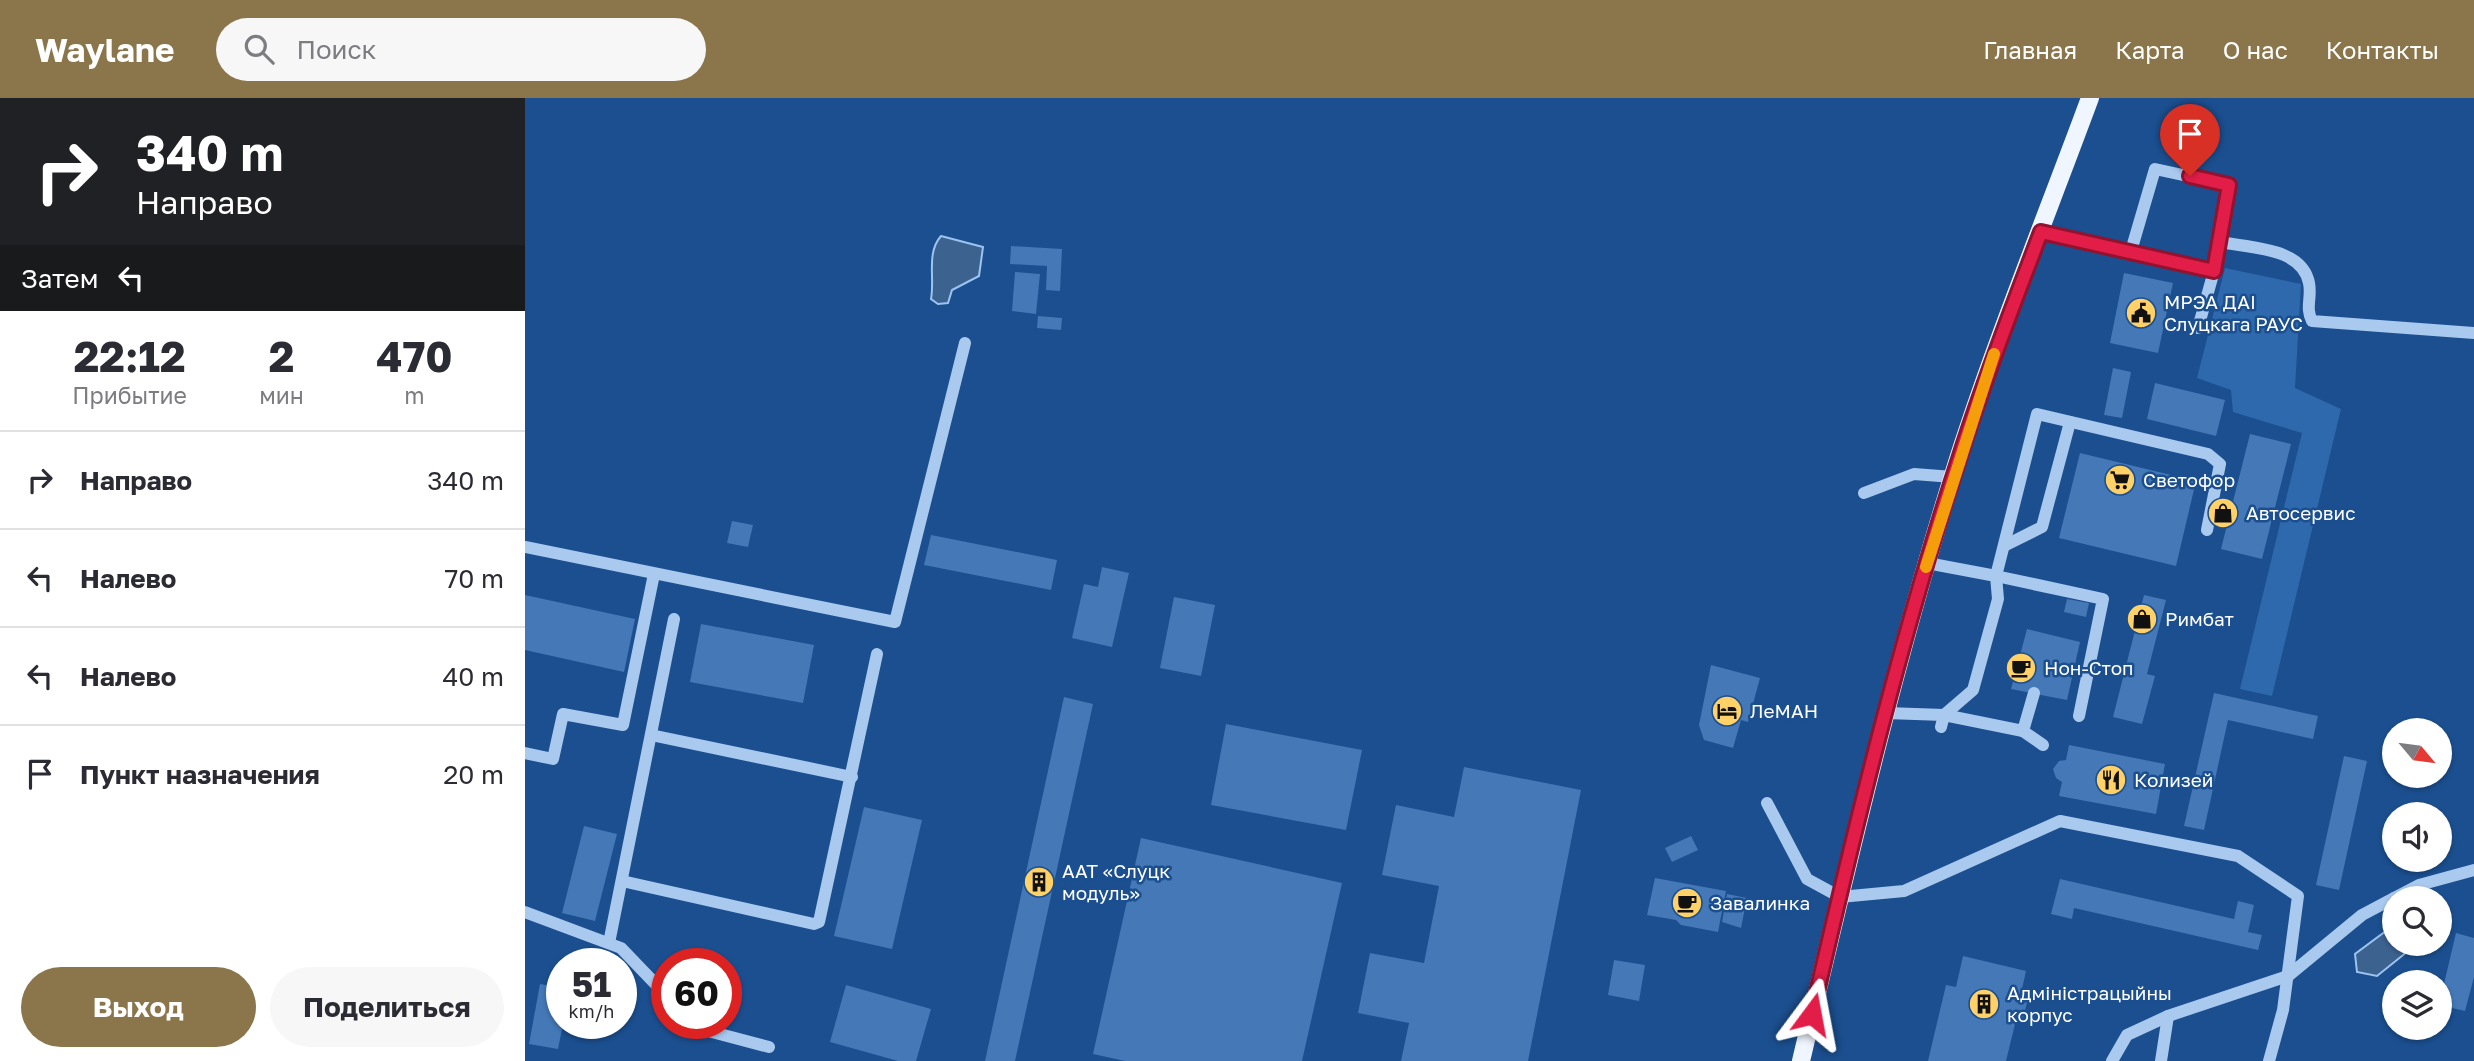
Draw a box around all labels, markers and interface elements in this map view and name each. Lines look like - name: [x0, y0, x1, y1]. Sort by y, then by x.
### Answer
- search box: [216, 18, 706, 81]
- text: Waylane: [35, 30, 174, 69]
- icon: search: [240, 30, 278, 68]
- text: Поиск: [296, 34, 377, 65]
- text: Главная: [1983, 35, 2077, 64]
- text: Карта: [2115, 35, 2185, 64]
- text: О нас: [2223, 35, 2288, 64]
- text: Контакты: [2326, 35, 2439, 64]
- pin: [2160, 104, 2220, 176]
- icon: arrive: [2171, 115, 2209, 153]
- text: 340 m: [136, 123, 284, 182]
- icon: right: [21, 126, 112, 217]
- text: Направо: [136, 183, 273, 221]
- icon: left: [112, 259, 150, 297]
- text: Затем: [21, 263, 98, 294]
- place label: МРЭА ДАІ Слуцкага РАУС: [2164, 290, 2303, 335]
- public building icon: МРЭА ДАІ Слуцкага РАУС: [2124, 296, 2158, 330]
- text: 22:12: [74, 331, 186, 381]
- text: 2: [269, 331, 294, 381]
- text: 470: [376, 331, 453, 381]
- text: Прибытие: [72, 381, 187, 409]
- text: мин: [259, 381, 304, 409]
- text: m: [404, 381, 425, 409]
- icon: right: [21, 461, 59, 499]
- supermarket icon: Светофор: [2103, 463, 2137, 497]
- text: Направо: [80, 465, 192, 496]
- text: 340 m: [427, 465, 504, 496]
- place label: Светофор: [2143, 468, 2235, 491]
- shop icon: Автосервис: [2206, 496, 2240, 530]
- place label: Автосервис: [2246, 501, 2356, 524]
- icon: left: [21, 559, 59, 597]
- text: Налево: [80, 563, 176, 594]
- text: 70 m: [445, 563, 504, 594]
- shop icon: Римбат: [2125, 602, 2159, 636]
- place label: Римбат: [2165, 607, 2234, 630]
- cafe icon: Нон-Стоп: [2004, 651, 2038, 685]
- place label: Нон-Стоп: [2044, 656, 2134, 679]
- icon: left: [21, 657, 59, 695]
- text: Налево: [80, 661, 176, 692]
- text: 40 m: [443, 661, 504, 692]
- hotel icon: ЛеМАН: [1710, 694, 1744, 728]
- place label: ЛеМАН: [1750, 699, 1818, 722]
- north arrow: [2382, 718, 2452, 788]
- map controls: [2382, 718, 2452, 1040]
- icon: arrive: [21, 755, 59, 793]
- text: Пункт назначения: [80, 759, 320, 790]
- text: 20 m: [443, 759, 504, 790]
- restaurant icon: Колизей: [2094, 763, 2128, 797]
- place label: Колизей: [2134, 768, 2213, 791]
- button: sound: [2382, 802, 2452, 872]
- place label: ААТ «Слуцк модуль»: [1062, 859, 1170, 904]
- building icon: ААТ «Слуцк модуль»: [1022, 865, 1056, 899]
- cafe icon: Завалинка: [1670, 886, 1704, 920]
- button: search: [2382, 886, 2452, 956]
- place label: Завалинка: [1710, 891, 1810, 914]
- speed limit sign: 60: [651, 948, 742, 1039]
- text: 51: [572, 963, 611, 1005]
- button: Выход: [21, 967, 256, 1047]
- button: Поделиться: [270, 967, 504, 1047]
- button: layers: [2382, 970, 2452, 1040]
- position arrow: [1775, 977, 1849, 1051]
- place label: Адміністрацыйны корпус: [2007, 981, 2172, 1026]
- building icon: Адміністрацыйны корпус: [1967, 987, 2001, 1021]
- text: km/h: [569, 1000, 614, 1022]

